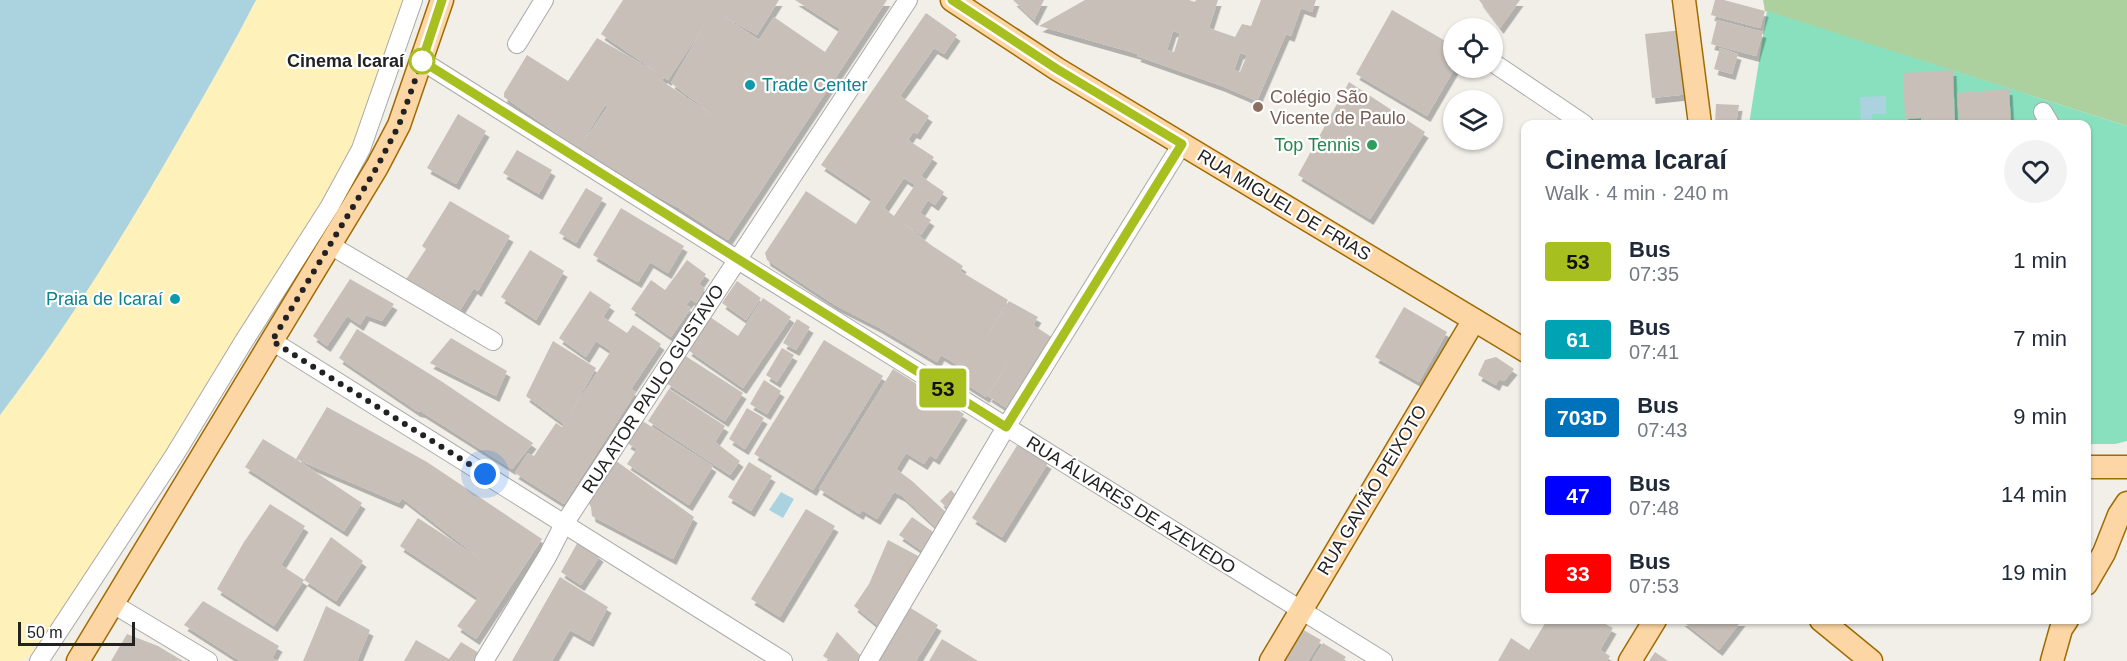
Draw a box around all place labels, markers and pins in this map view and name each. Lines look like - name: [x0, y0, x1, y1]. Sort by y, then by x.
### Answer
- marker: Cinema Icaraí: [409, 48, 435, 74]
- place label: Cinema Icaraí: [287, 51, 405, 71]
- place label: Trade Center: [762, 75, 867, 95]
- marker: Trade Center: [743, 78, 757, 92]
- place label: Colégio São Vicente de Paulo: [1270, 87, 1406, 128]
- marker: Colégio São Vicente de Paulo: [1251, 100, 1265, 114]
- place label: Top Tennis: [1274, 135, 1360, 155]
- marker: Top Tennis: [1365, 138, 1379, 152]
- place label: Praia de Icaraí: [46, 289, 163, 309]
- marker: Praia de Icaraí: [168, 292, 182, 306]

